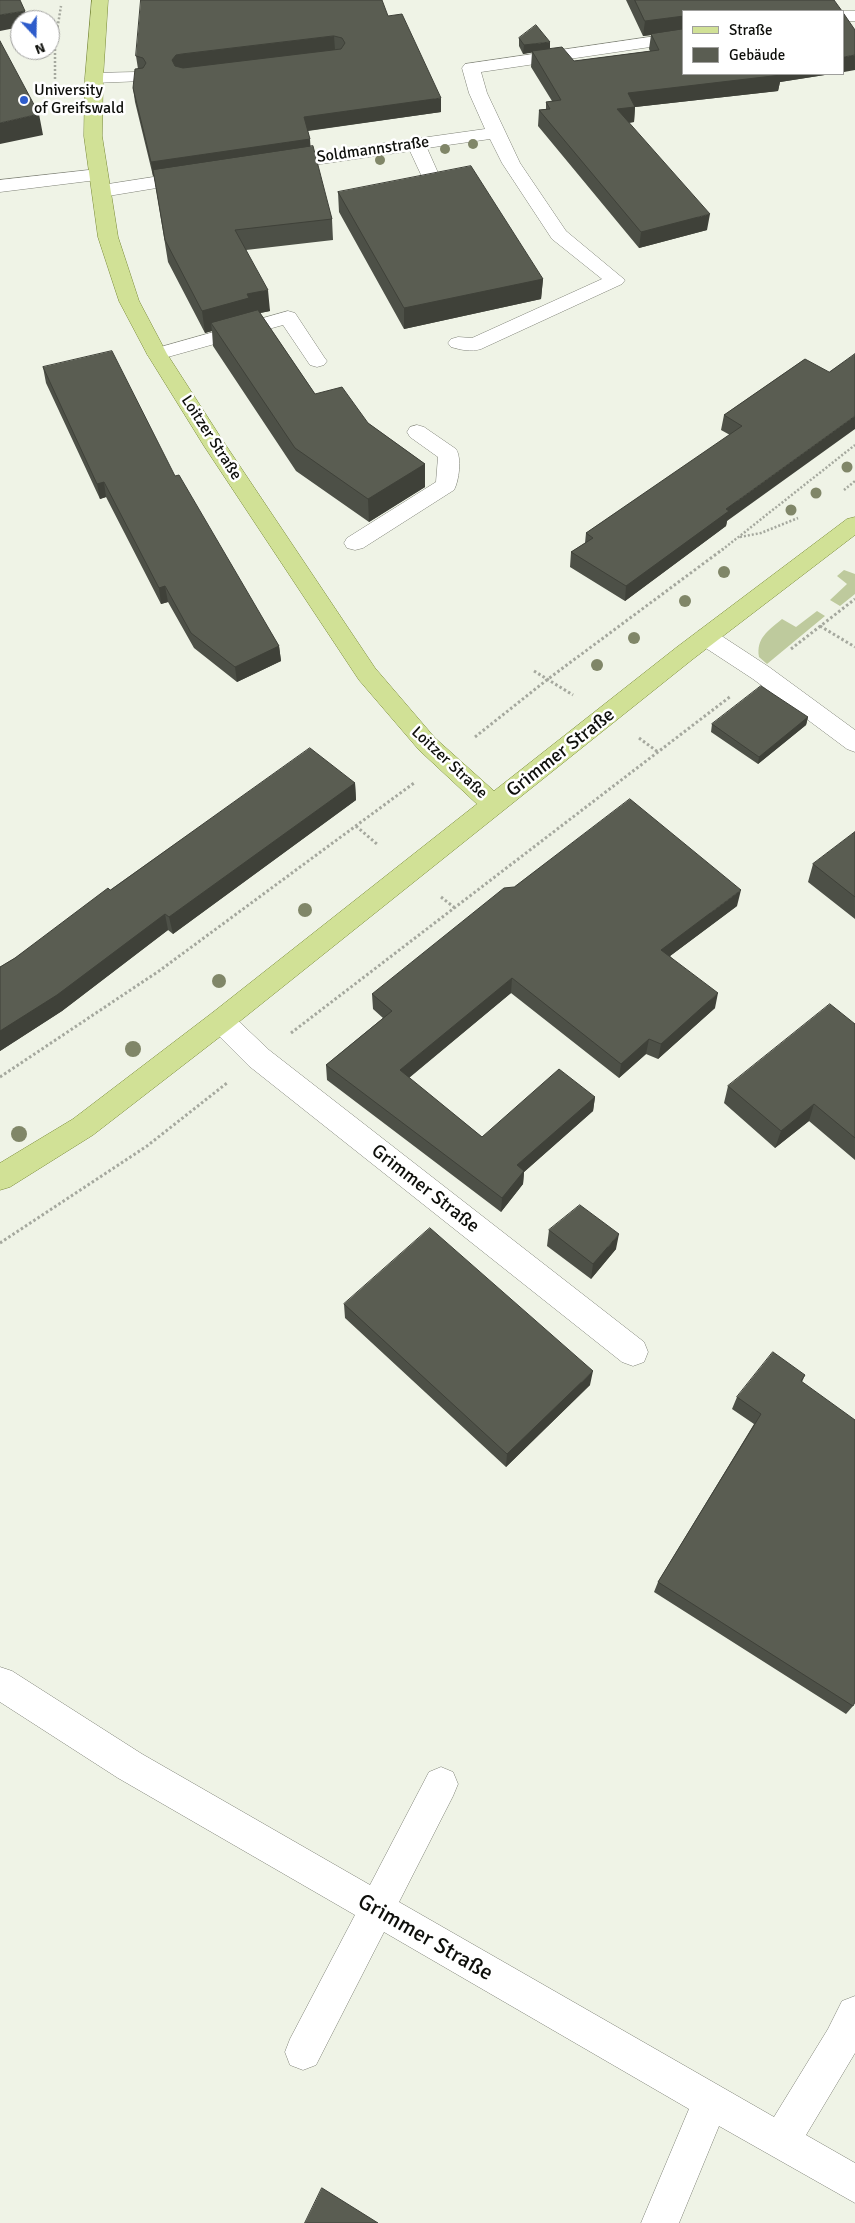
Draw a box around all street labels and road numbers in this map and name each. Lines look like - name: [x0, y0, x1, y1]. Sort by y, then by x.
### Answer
- street label: Soldmannstraße: [316, 133, 430, 167]
- street label: Loitzer Straße: [177, 392, 245, 484]
- street label: Grimmer Straße: [502, 704, 620, 802]
- street label: Loitzer Straße: [407, 723, 491, 803]
- street label: Grimmer Straße: [366, 1140, 484, 1238]
- street label: Grimmer Straße: [353, 1889, 497, 1987]

